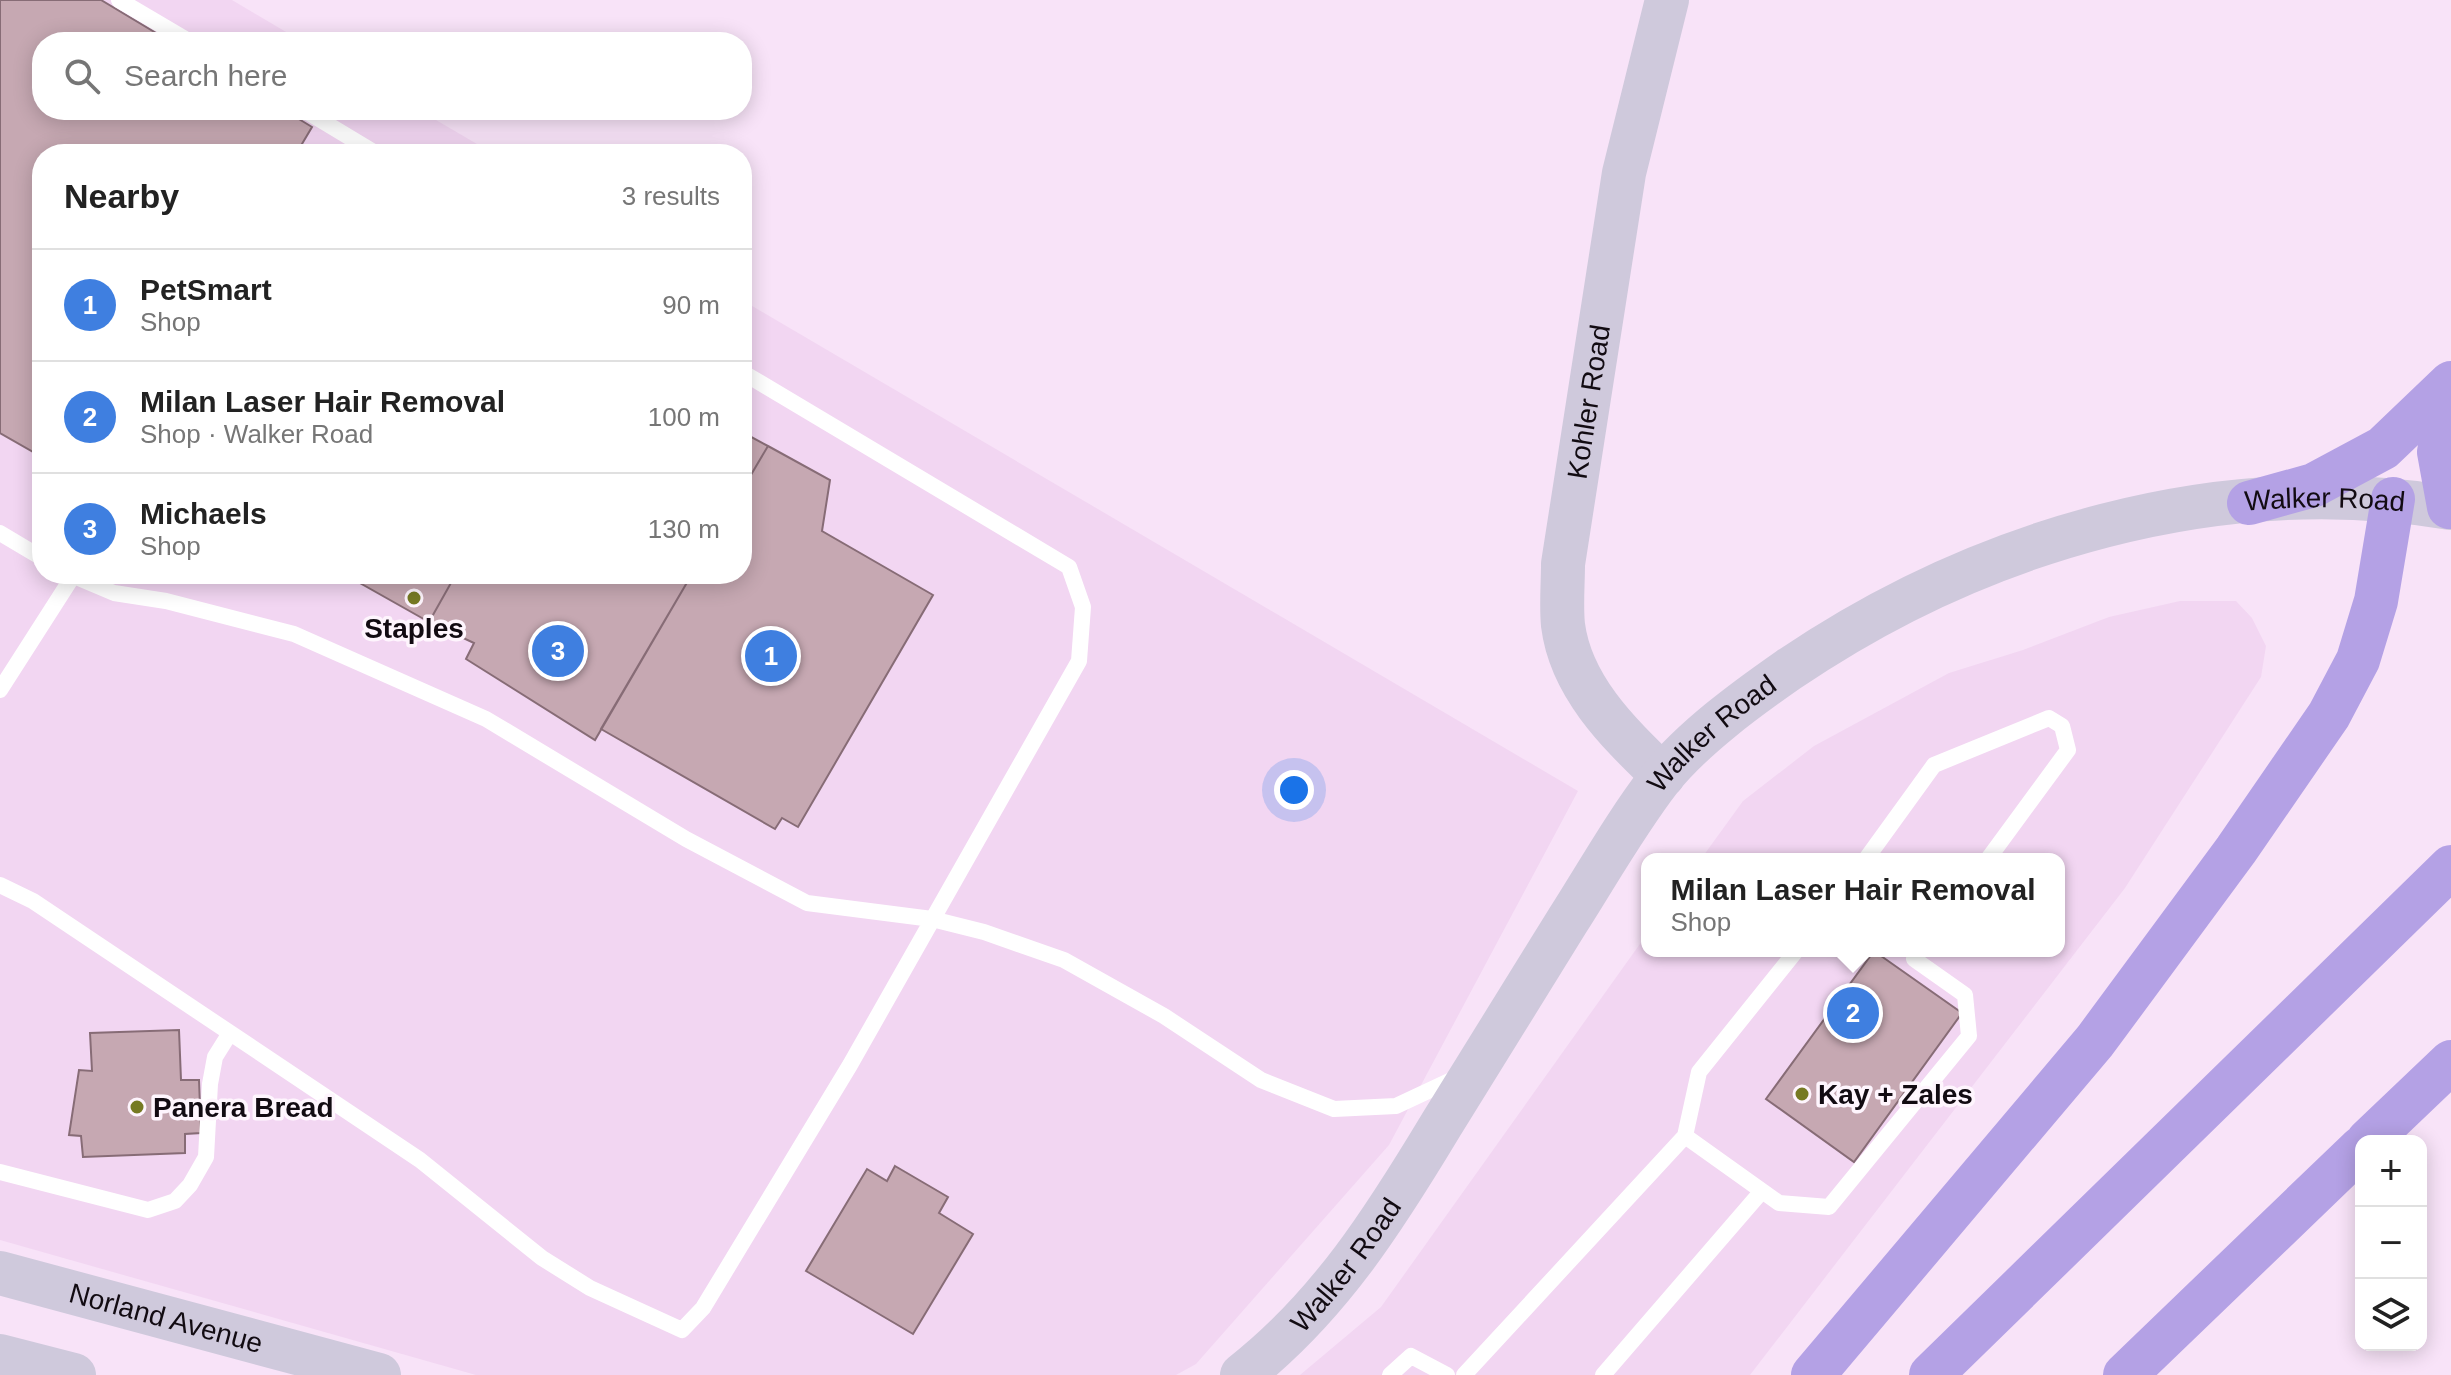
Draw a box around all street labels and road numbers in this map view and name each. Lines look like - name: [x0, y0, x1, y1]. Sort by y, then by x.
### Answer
- street label: Kohler Road: [1561, 323, 1616, 481]
- street label: Walker Road: [2243, 482, 2407, 518]
- street label: Walker Road: [1641, 669, 1782, 798]
- street label: Walker Road: [1284, 1192, 1407, 1338]
- street label: Norland Avenue: [66, 1277, 266, 1359]

